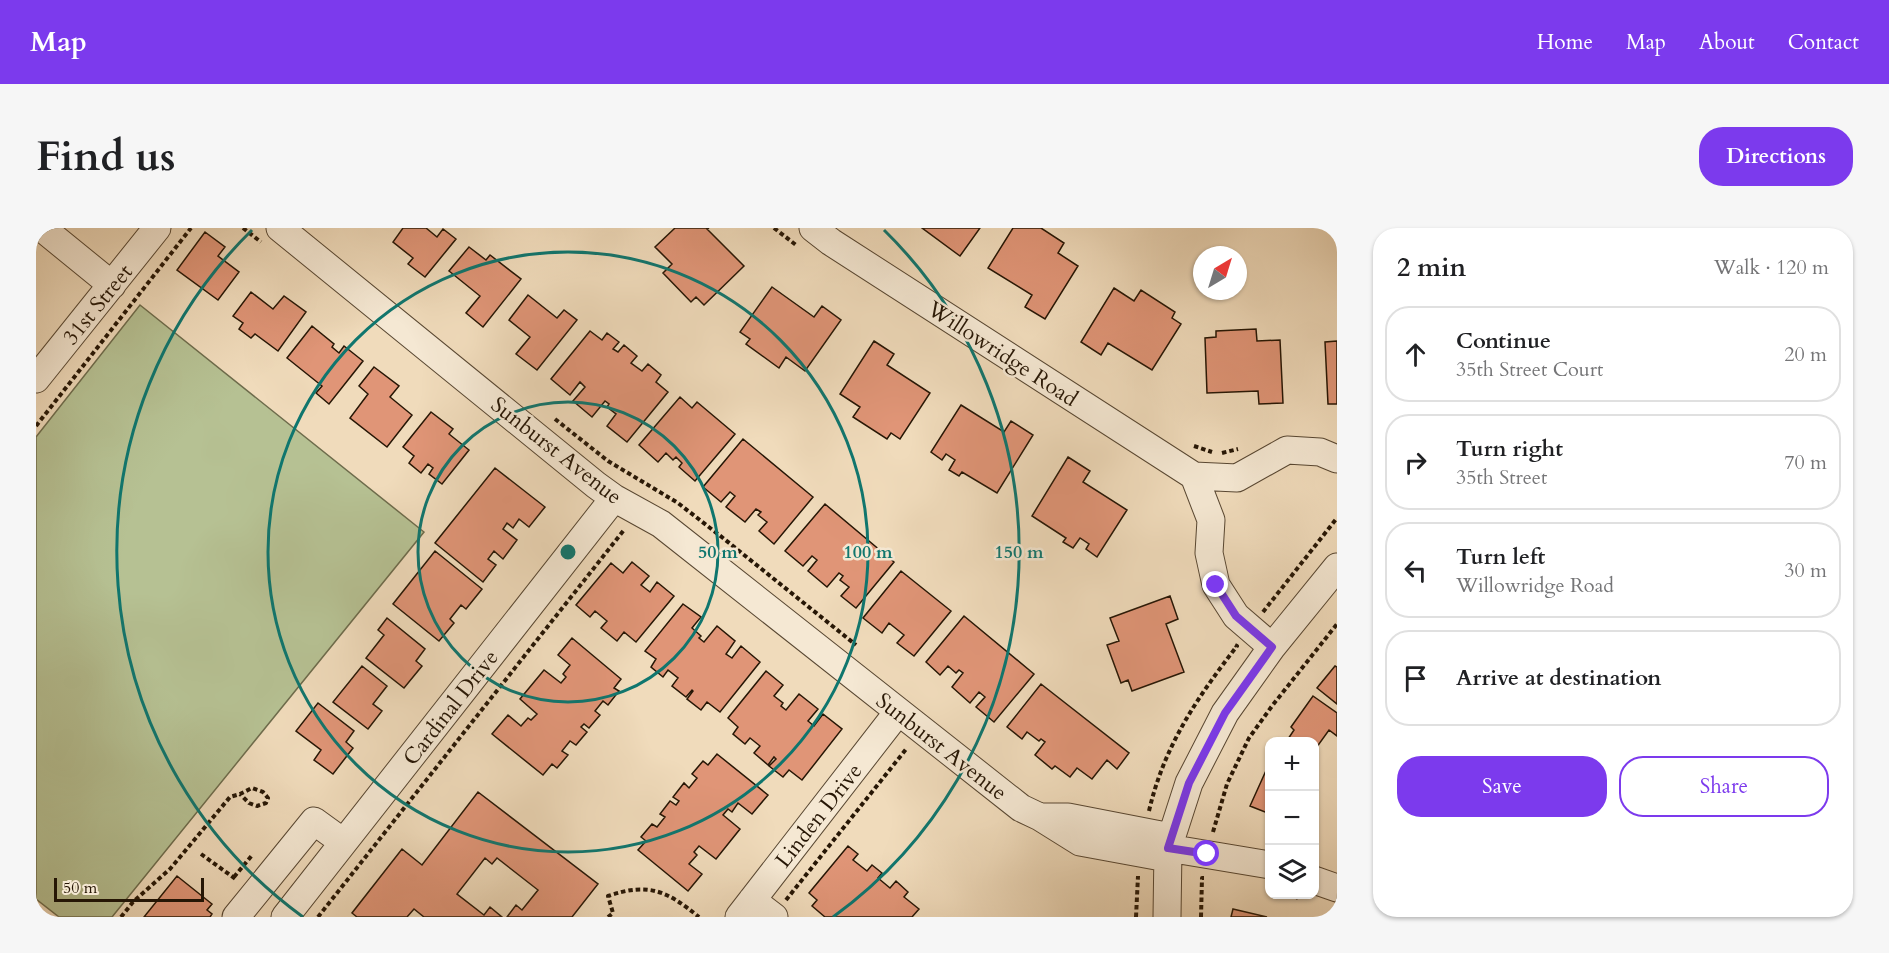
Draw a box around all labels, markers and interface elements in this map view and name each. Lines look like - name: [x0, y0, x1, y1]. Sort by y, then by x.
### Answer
- text: Map: [30, 23, 87, 61]
- text: Home: [1537, 28, 1593, 57]
- text: Map: [1626, 28, 1666, 57]
- text: About: [1699, 28, 1755, 57]
- text: Contact: [1788, 28, 1859, 57]
- button: Directions: [1699, 127, 1853, 186]
- text: Find us: [36, 128, 176, 185]
- north arrow: [1193, 246, 1247, 300]
- text: 2 min: [1397, 250, 1466, 285]
- text: Walk · 120 m: [1714, 254, 1829, 281]
- street label: 31st Street: [56, 258, 140, 351]
- street label: Willowridge Road: [921, 293, 1084, 414]
- text: Continue: [1456, 326, 1551, 356]
- icon: ahead: [1399, 338, 1432, 371]
- text: 20 m: [1784, 341, 1827, 368]
- text: 35th Street Court: [1456, 356, 1603, 383]
- street label: Sunburst Avenue: [484, 390, 628, 512]
- text: Turn right: [1456, 434, 1563, 464]
- icon: right: [1399, 446, 1432, 479]
- text: 70 m: [1784, 449, 1827, 476]
- text: 35th Street: [1456, 464, 1547, 491]
- text: 50 m: [698, 540, 738, 565]
- text: 100 m: [843, 540, 893, 565]
- text: 150 m: [994, 540, 1044, 565]
- centre of rings: [558, 542, 578, 562]
- text: Turn left: [1456, 542, 1545, 572]
- icon: left: [1399, 554, 1432, 587]
- text: 30 m: [1784, 557, 1827, 584]
- route end: [1202, 571, 1228, 597]
- text: Willowridge Road: [1456, 572, 1614, 599]
- street label: Cardinal Drive: [396, 644, 505, 772]
- icon: arrive: [1399, 662, 1432, 695]
- text: Arrive at destination: [1456, 663, 1661, 693]
- street label: Sunburst Avenue: [869, 686, 1013, 808]
- map controls: [1265, 737, 1319, 899]
- button: +: [1265, 737, 1319, 791]
- button: Save: [1397, 756, 1607, 817]
- button: Share: [1619, 756, 1829, 817]
- street label: Linden Drive: [768, 757, 869, 874]
- button: −: [1265, 791, 1319, 845]
- route start: [1193, 840, 1219, 866]
- button: layers: [1265, 845, 1319, 899]
- scale bar: [54, 875, 204, 902]
- text: 50 m: [63, 877, 97, 899]

